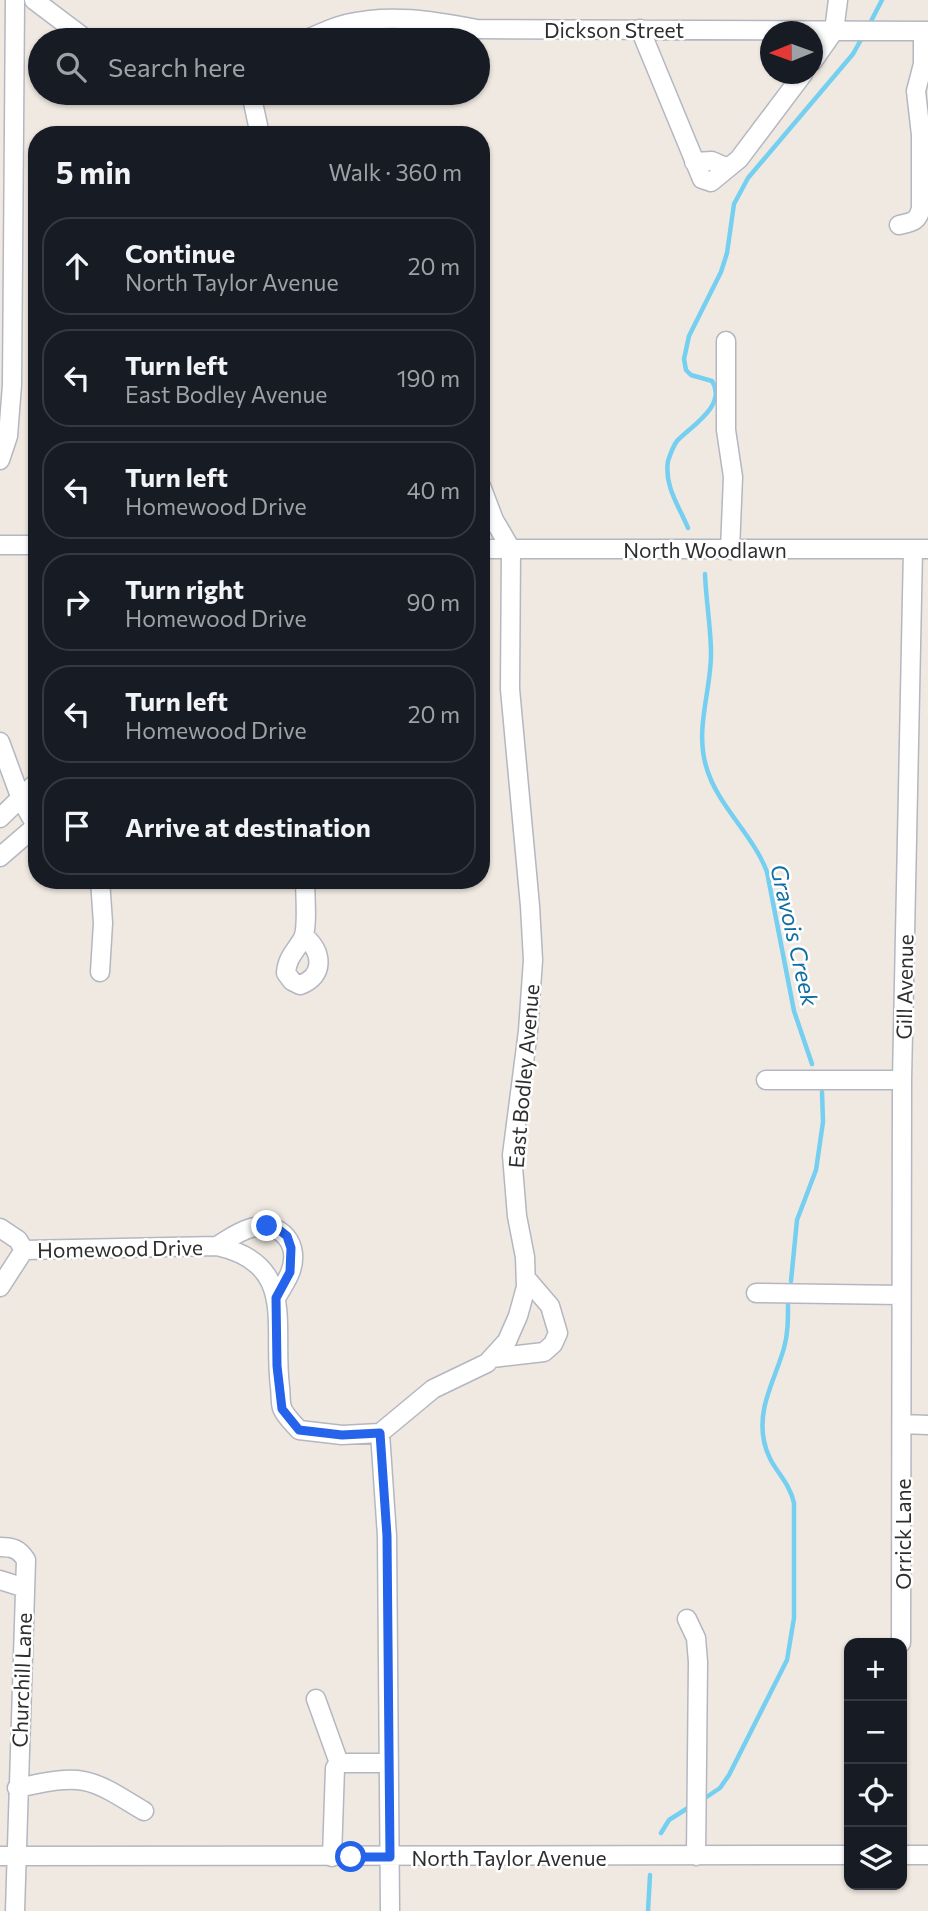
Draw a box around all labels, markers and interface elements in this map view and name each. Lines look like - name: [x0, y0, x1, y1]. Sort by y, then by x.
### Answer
- street label: Dickson Street: [544, 17, 684, 42]
- north arrow: [760, 21, 823, 84]
- search box: [28, 28, 490, 105]
- icon: search: [52, 48, 90, 86]
- text: Search here: [108, 51, 246, 82]
- text: 5 min: [56, 153, 131, 190]
- text: Walk · 360 m: [329, 158, 462, 186]
- text: Continue: [125, 237, 235, 268]
- icon: ahead: [58, 247, 96, 285]
- text: 20 m: [408, 252, 460, 280]
- text: North Taylor Avenue: [125, 268, 339, 296]
- text: Turn left: [125, 349, 228, 380]
- icon: left: [58, 359, 96, 397]
- text: 190 m: [397, 364, 460, 392]
- text: East Bodley Avenue: [125, 380, 327, 408]
- text: Turn left: [125, 461, 228, 492]
- icon: left: [58, 471, 96, 509]
- text: 40 m: [407, 476, 460, 504]
- text: Homewood Drive: [125, 492, 307, 520]
- street label: North Woodlawn: [623, 537, 787, 562]
- text: Turn right: [125, 573, 244, 604]
- icon: right: [58, 583, 96, 621]
- text: 90 m: [407, 588, 460, 616]
- text: Homewood Drive: [125, 604, 307, 632]
- text: Turn left: [125, 685, 228, 716]
- icon: left: [58, 695, 96, 733]
- text: 20 m: [408, 700, 460, 728]
- text: Homewood Drive: [125, 716, 307, 744]
- icon: arrive: [58, 807, 96, 845]
- text: Arrive at destination: [125, 811, 371, 842]
- water label: Gravois Creek: [765, 861, 825, 1009]
- street label: Gill Avenue: [891, 934, 917, 1040]
- street label: East Bodley Avenue: [502, 983, 544, 1169]
- route end: [251, 1210, 282, 1241]
- street label: Homewood Drive: [37, 1234, 203, 1262]
- street label: Orrick Lane: [890, 1478, 915, 1590]
- street label: Churchill Lane: [6, 1612, 36, 1748]
- map controls: [844, 1638, 907, 1890]
- button: +: [844, 1638, 907, 1701]
- button: −: [844, 1701, 907, 1764]
- button: locate: [844, 1764, 907, 1827]
- button: layers: [844, 1827, 907, 1890]
- route start: [335, 1841, 366, 1872]
- street label: North Taylor Avenue: [412, 1845, 607, 1870]

